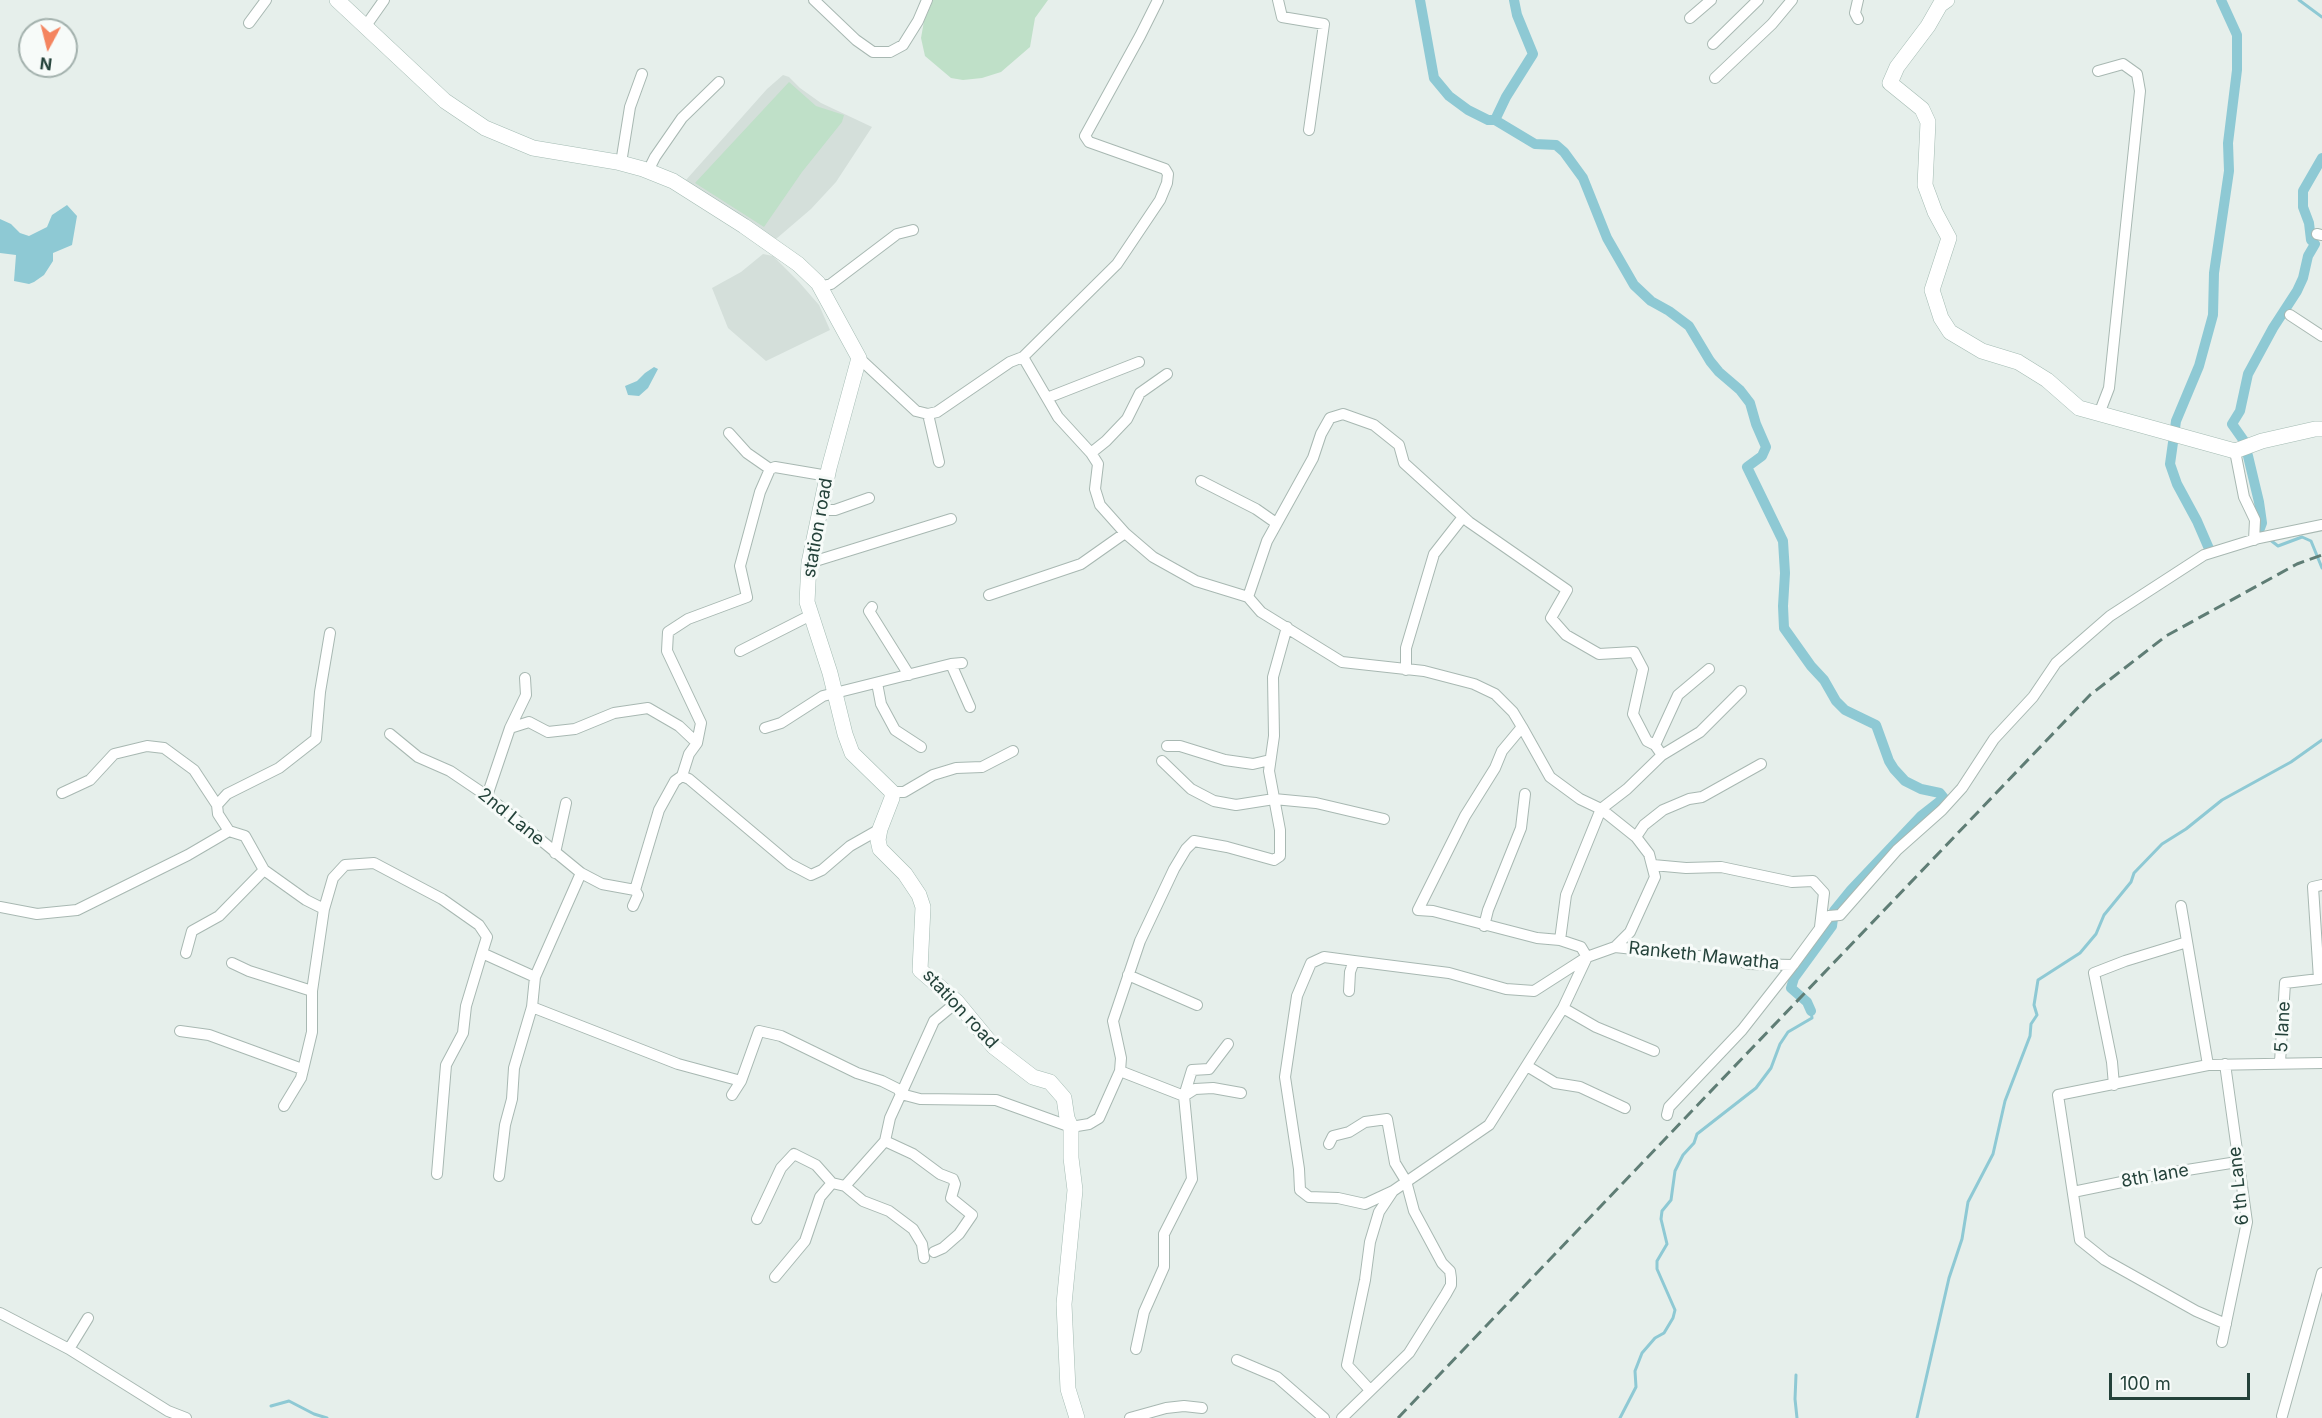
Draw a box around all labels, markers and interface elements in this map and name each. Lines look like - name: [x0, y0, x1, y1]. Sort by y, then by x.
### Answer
- north arrow: [18, 18, 78, 78]
- text: N: [39, 53, 53, 75]
- street label: station road: [799, 476, 837, 580]
- street label: 2nd Lane: [473, 784, 549, 850]
- street label: Ranketh Mawatha: [1627, 937, 1781, 975]
- street label: station road: [918, 965, 1002, 1053]
- street label: 5 lane: [2271, 1001, 2295, 1053]
- street label: 6 th Lane: [2224, 1145, 2254, 1227]
- street label: 8th lane: [2119, 1159, 2191, 1193]
- scale bar: [2112, 1361, 2253, 1399]
- text: 100 m: [2120, 1373, 2171, 1394]

